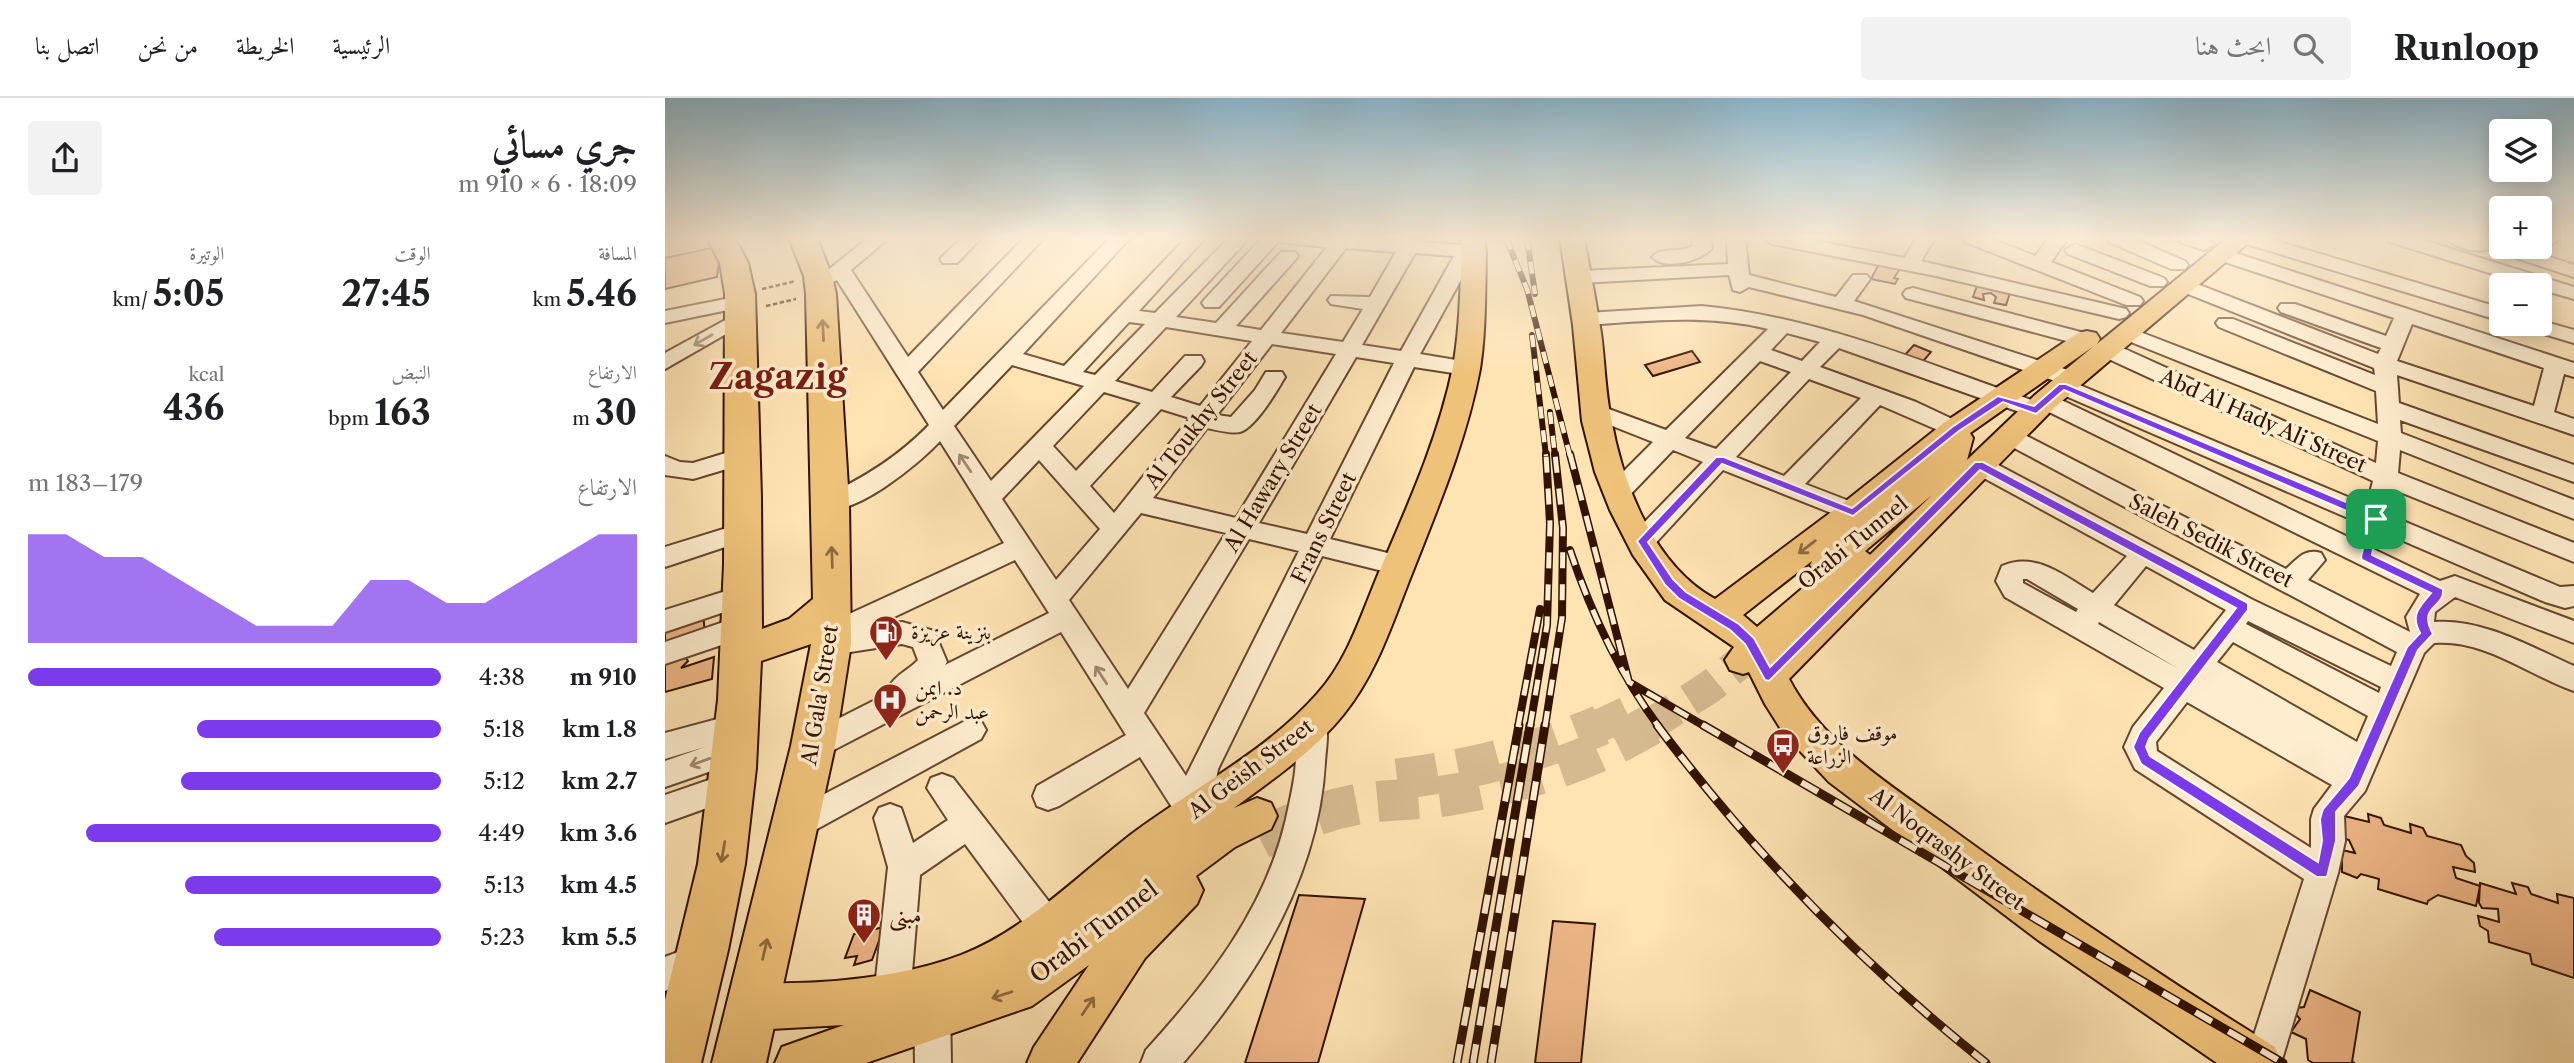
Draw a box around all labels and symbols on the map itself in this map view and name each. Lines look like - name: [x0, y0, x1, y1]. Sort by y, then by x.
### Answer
- one-way arrow: [816, 318, 829, 341]
- one-way arrow: [693, 333, 713, 347]
- street label: Al Toukhy Street: [1139, 346, 1262, 494]
- district label: Zagazig: [709, 355, 848, 398]
- street label: Abd Al Hady Ali Street: [2155, 363, 2371, 478]
- street label: Al Hawary Street: [1218, 399, 1327, 557]
- one-way arrow: [958, 454, 972, 473]
- street label: Frans Street: [1286, 467, 1362, 588]
- street label: Saleh Sedik Street: [2125, 488, 2298, 593]
- pin: [2346, 489, 2406, 549]
- street label: Orabi Tunnel: [1793, 491, 1912, 594]
- one-way arrow: [1799, 540, 1817, 555]
- one-way arrow: [825, 546, 839, 569]
- fuel station icon: بنزينة عزيزة: [867, 613, 905, 662]
- place label: بنزينة عزيزة: [911, 619, 991, 647]
- street label: Al Gala' Street: [796, 622, 843, 768]
- one-way arrow: [1094, 665, 1108, 685]
- place label: د. ايمن عبد الرحمن: [915, 675, 989, 726]
- hospital icon: د. ايمن عبد الرحمن: [871, 681, 909, 730]
- street label: Al Geish Street: [1183, 713, 1319, 824]
- place label: موقف فاروق الزراعة: [1807, 720, 1898, 769]
- bus stop icon: موقف فاروق الزراعة: [1764, 726, 1802, 775]
- one-way arrow: [689, 757, 711, 769]
- street label: Al Noqrashy Street: [1864, 782, 2030, 915]
- one-way arrow: [716, 840, 729, 863]
- street label: Orabi Tunnel: [1024, 874, 1163, 989]
- building icon: مبنى: [845, 896, 883, 945]
- place label: مبنى: [889, 900, 922, 932]
- one-way arrow: [759, 938, 772, 961]
- one-way arrow: [991, 989, 1013, 1002]
- one-way arrow: [1081, 997, 1095, 1016]

